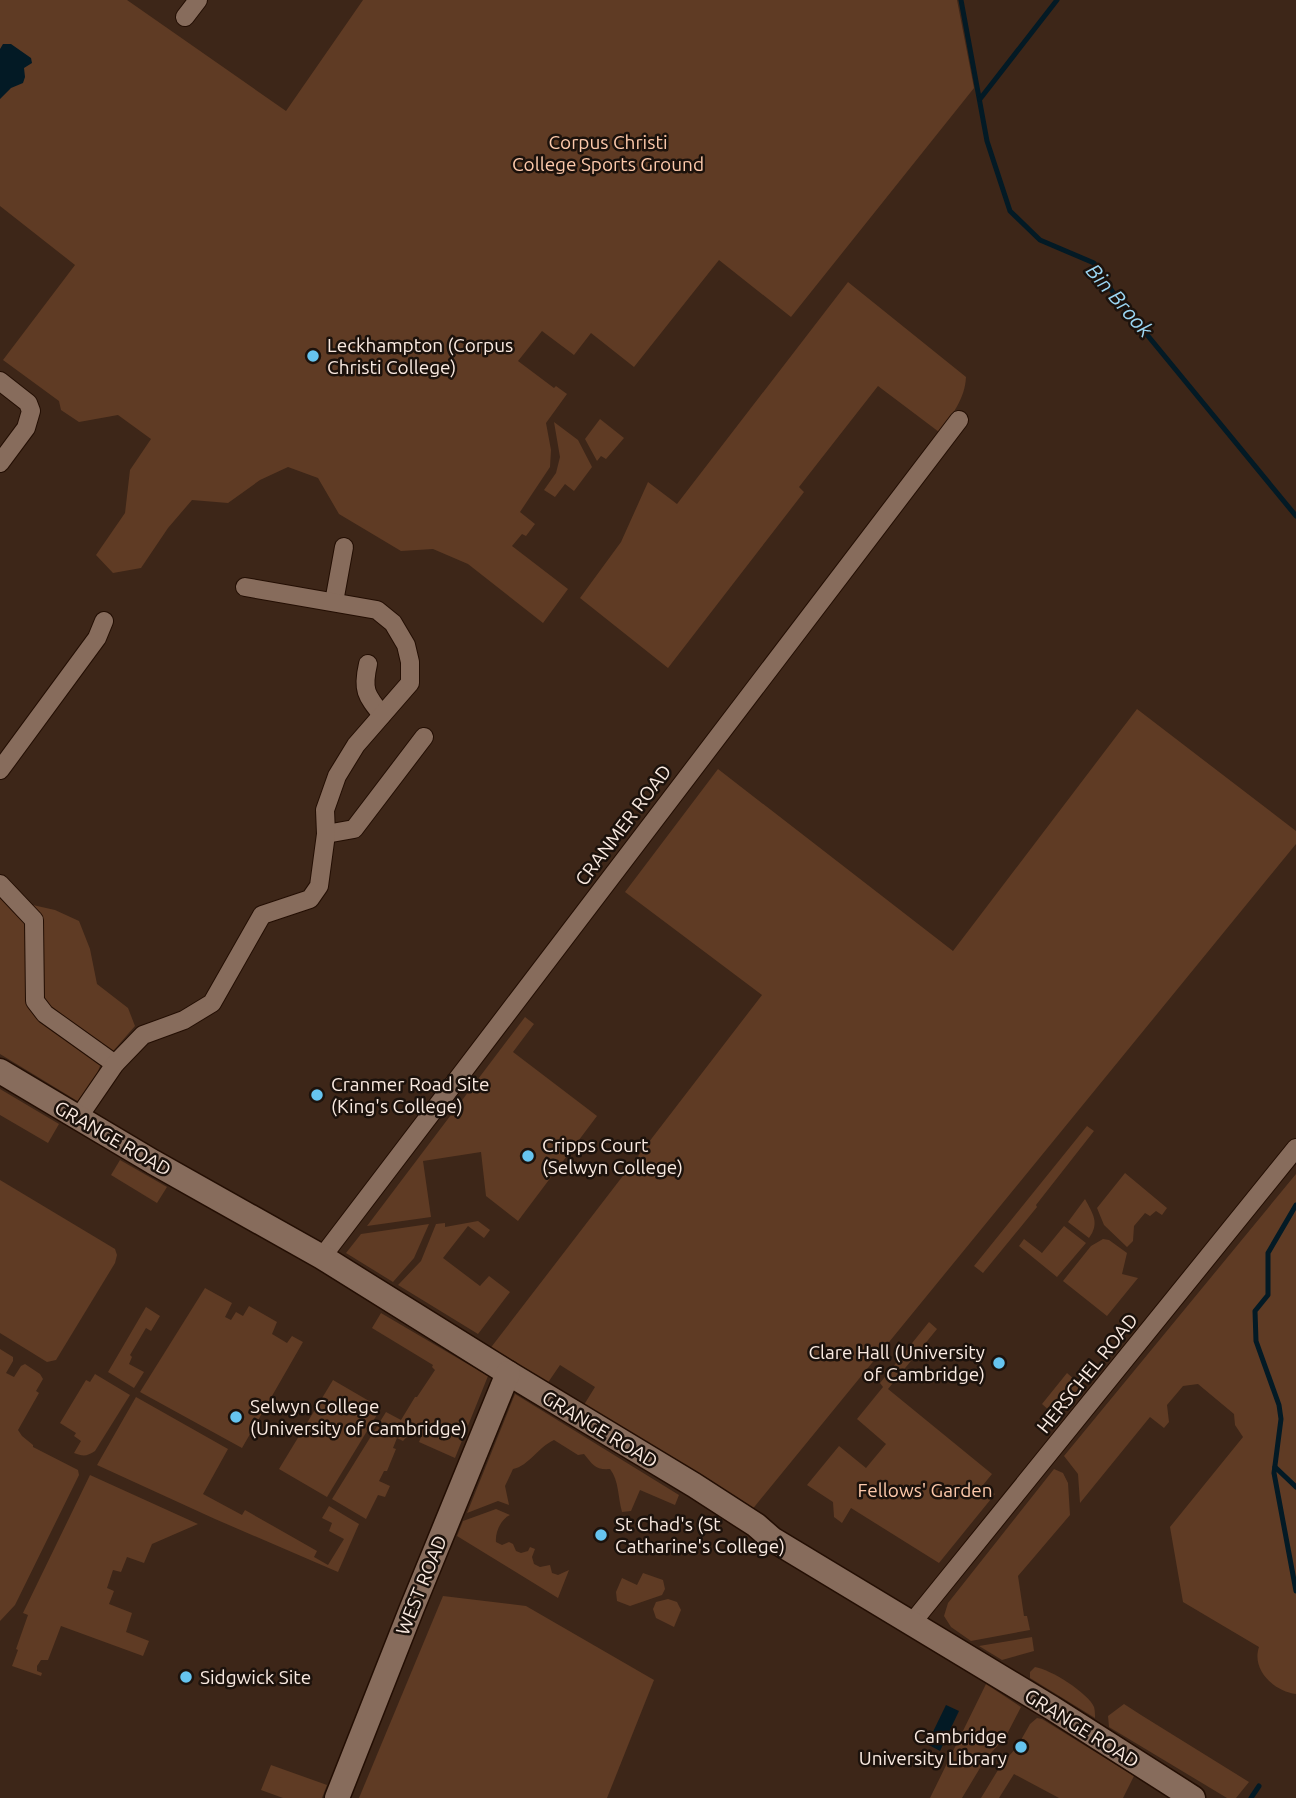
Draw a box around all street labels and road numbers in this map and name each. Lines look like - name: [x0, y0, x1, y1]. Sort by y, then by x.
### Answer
- street label: CRANMER ROAD: [570, 760, 676, 890]
- street label: GRANGE ROAD: [51, 1096, 175, 1180]
- street label: HERSCHEL ROAD: [1032, 1309, 1142, 1437]
- street label: GRANGE ROAD: [538, 1386, 662, 1472]
- street label: WEST ROAD: [391, 1532, 451, 1638]
- street label: GRANGE ROAD: [1021, 1684, 1143, 1772]

